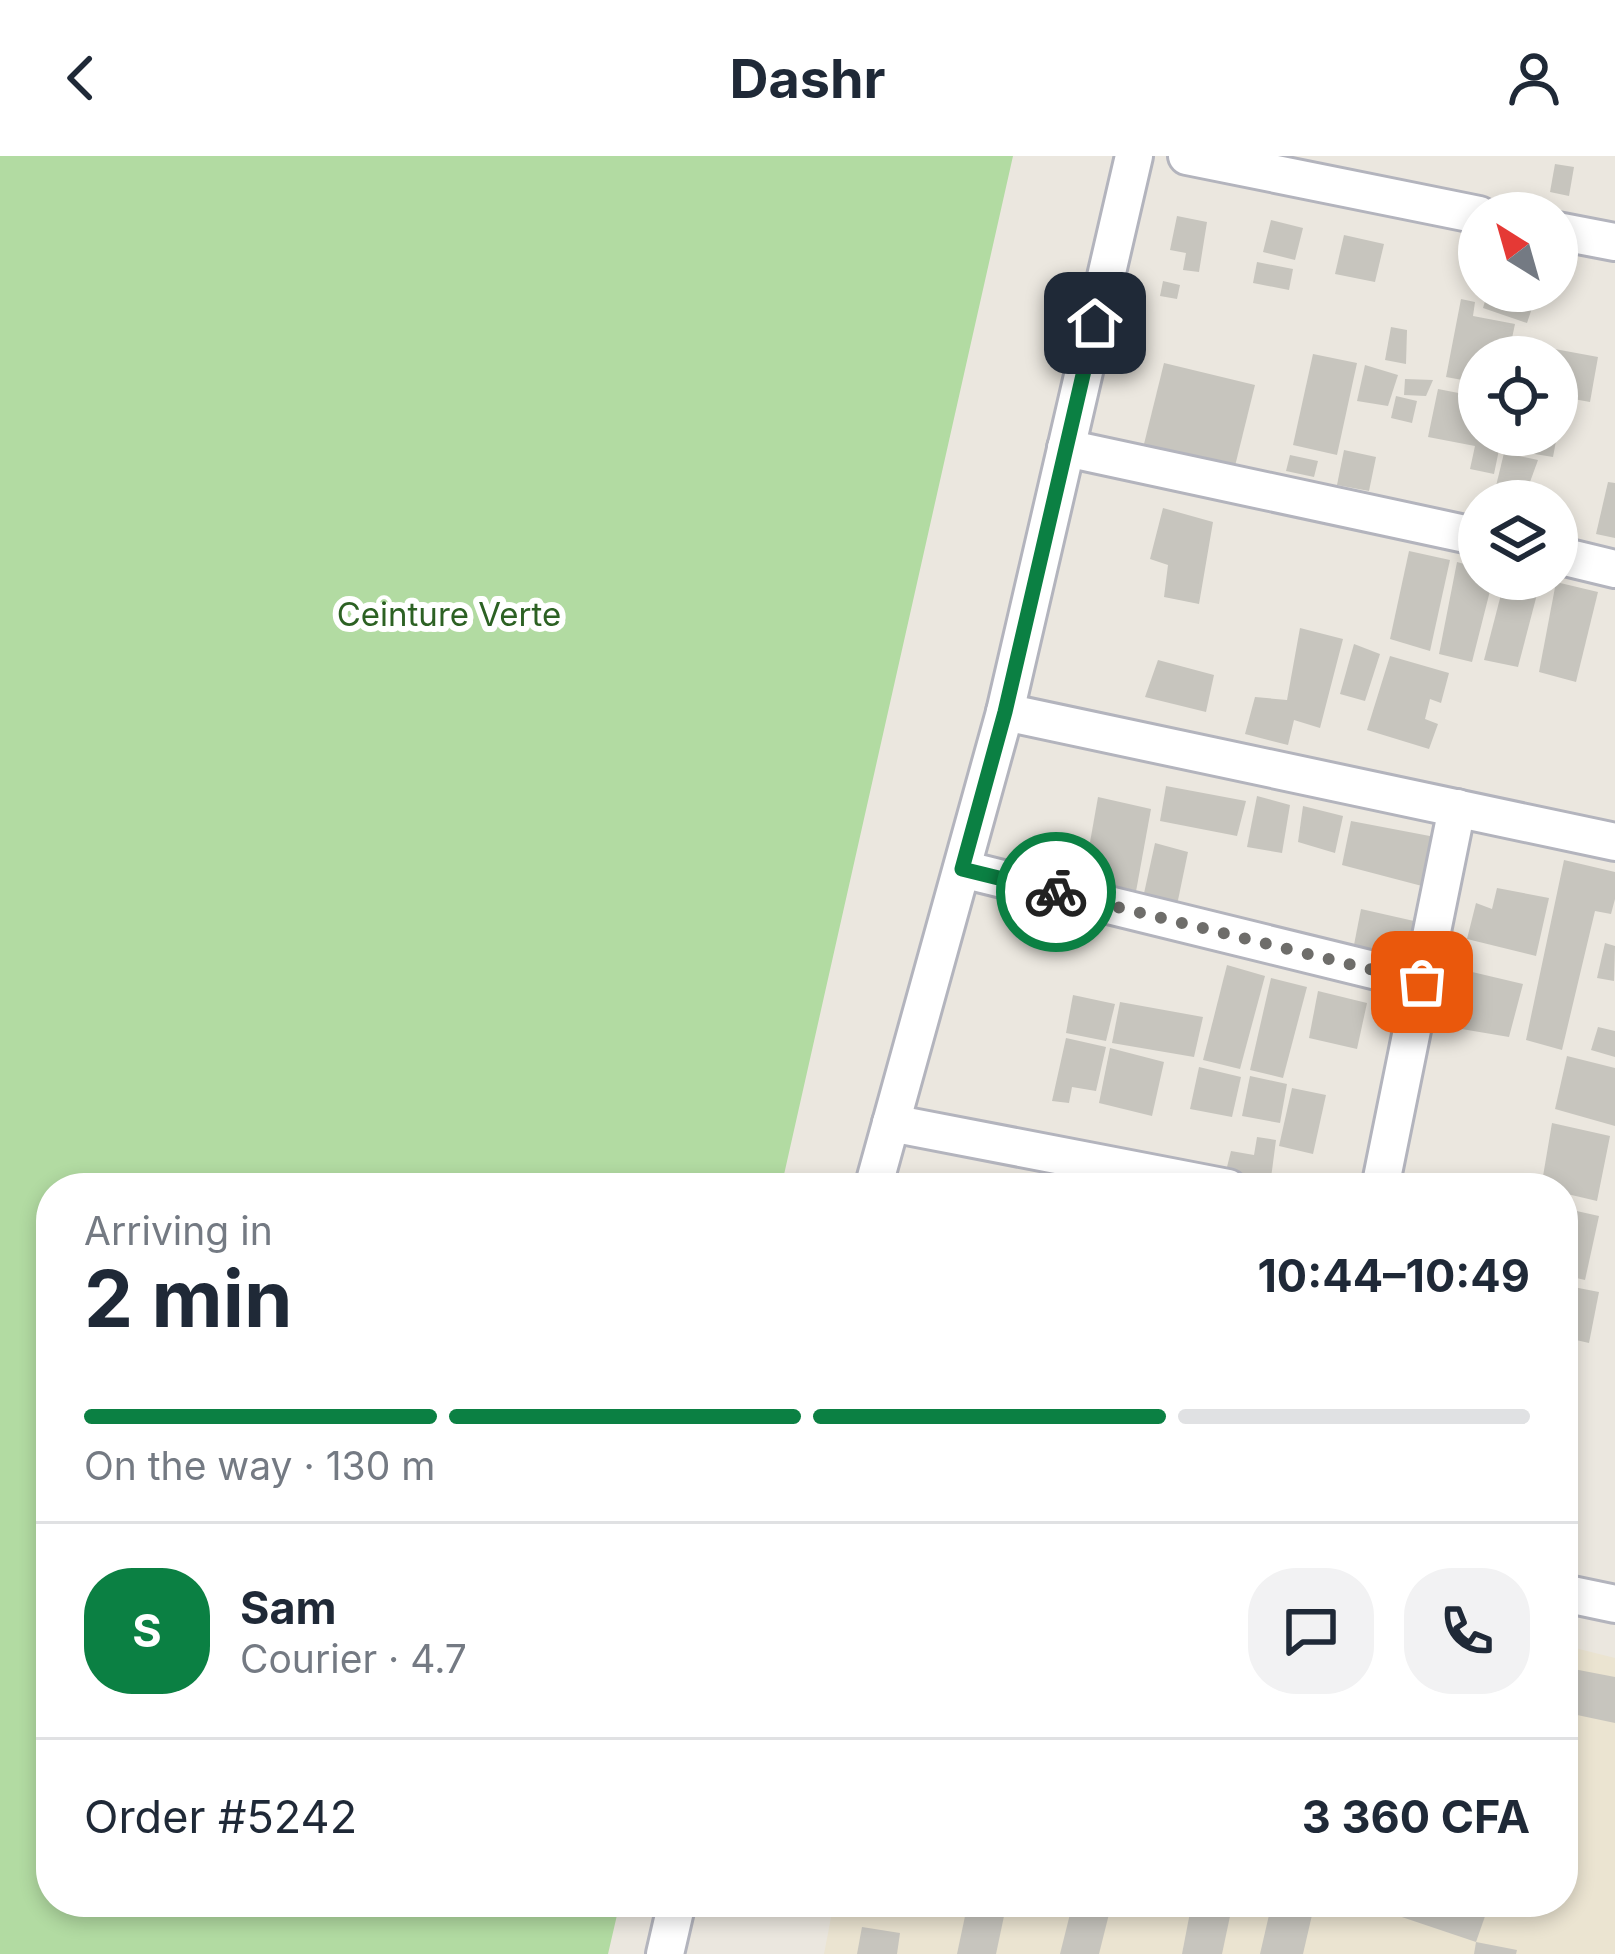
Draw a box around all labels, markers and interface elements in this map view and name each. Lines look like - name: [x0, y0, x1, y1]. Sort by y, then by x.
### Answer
- icon: back: [48, 45, 114, 111]
- icon: person: [1501, 45, 1567, 111]
- text: Dashr: [729, 46, 886, 111]
- north arrow: [1458, 192, 1578, 312]
- map controls: [1458, 192, 1578, 600]
- pin: [1044, 272, 1146, 374]
- icon: home: [1062, 290, 1128, 356]
- button: locate: [1458, 336, 1578, 456]
- button: layers: [1458, 480, 1578, 600]
- park label: Ceinture Verte: [337, 594, 561, 634]
- courier: [996, 832, 1116, 952]
- icon: bike: [1023, 859, 1089, 925]
- pin: [1371, 931, 1473, 1033]
- icon: bag: [1389, 949, 1455, 1015]
- text: Arriving in: [84, 1207, 273, 1254]
- text: 10:44–10:49: [1257, 1248, 1530, 1303]
- text: 2 min: [84, 1251, 292, 1346]
- text: On the way · 130 m: [84, 1442, 435, 1489]
- button: chat: [1248, 1568, 1374, 1694]
- button: phone: [1404, 1568, 1530, 1694]
- text: Sam: [240, 1580, 337, 1635]
- text: S: [132, 1603, 162, 1658]
- text: Courier · 4.7: [240, 1635, 467, 1682]
- text: Order #5242: [84, 1789, 357, 1844]
- text: 3 360 CFA: [1302, 1789, 1530, 1844]

